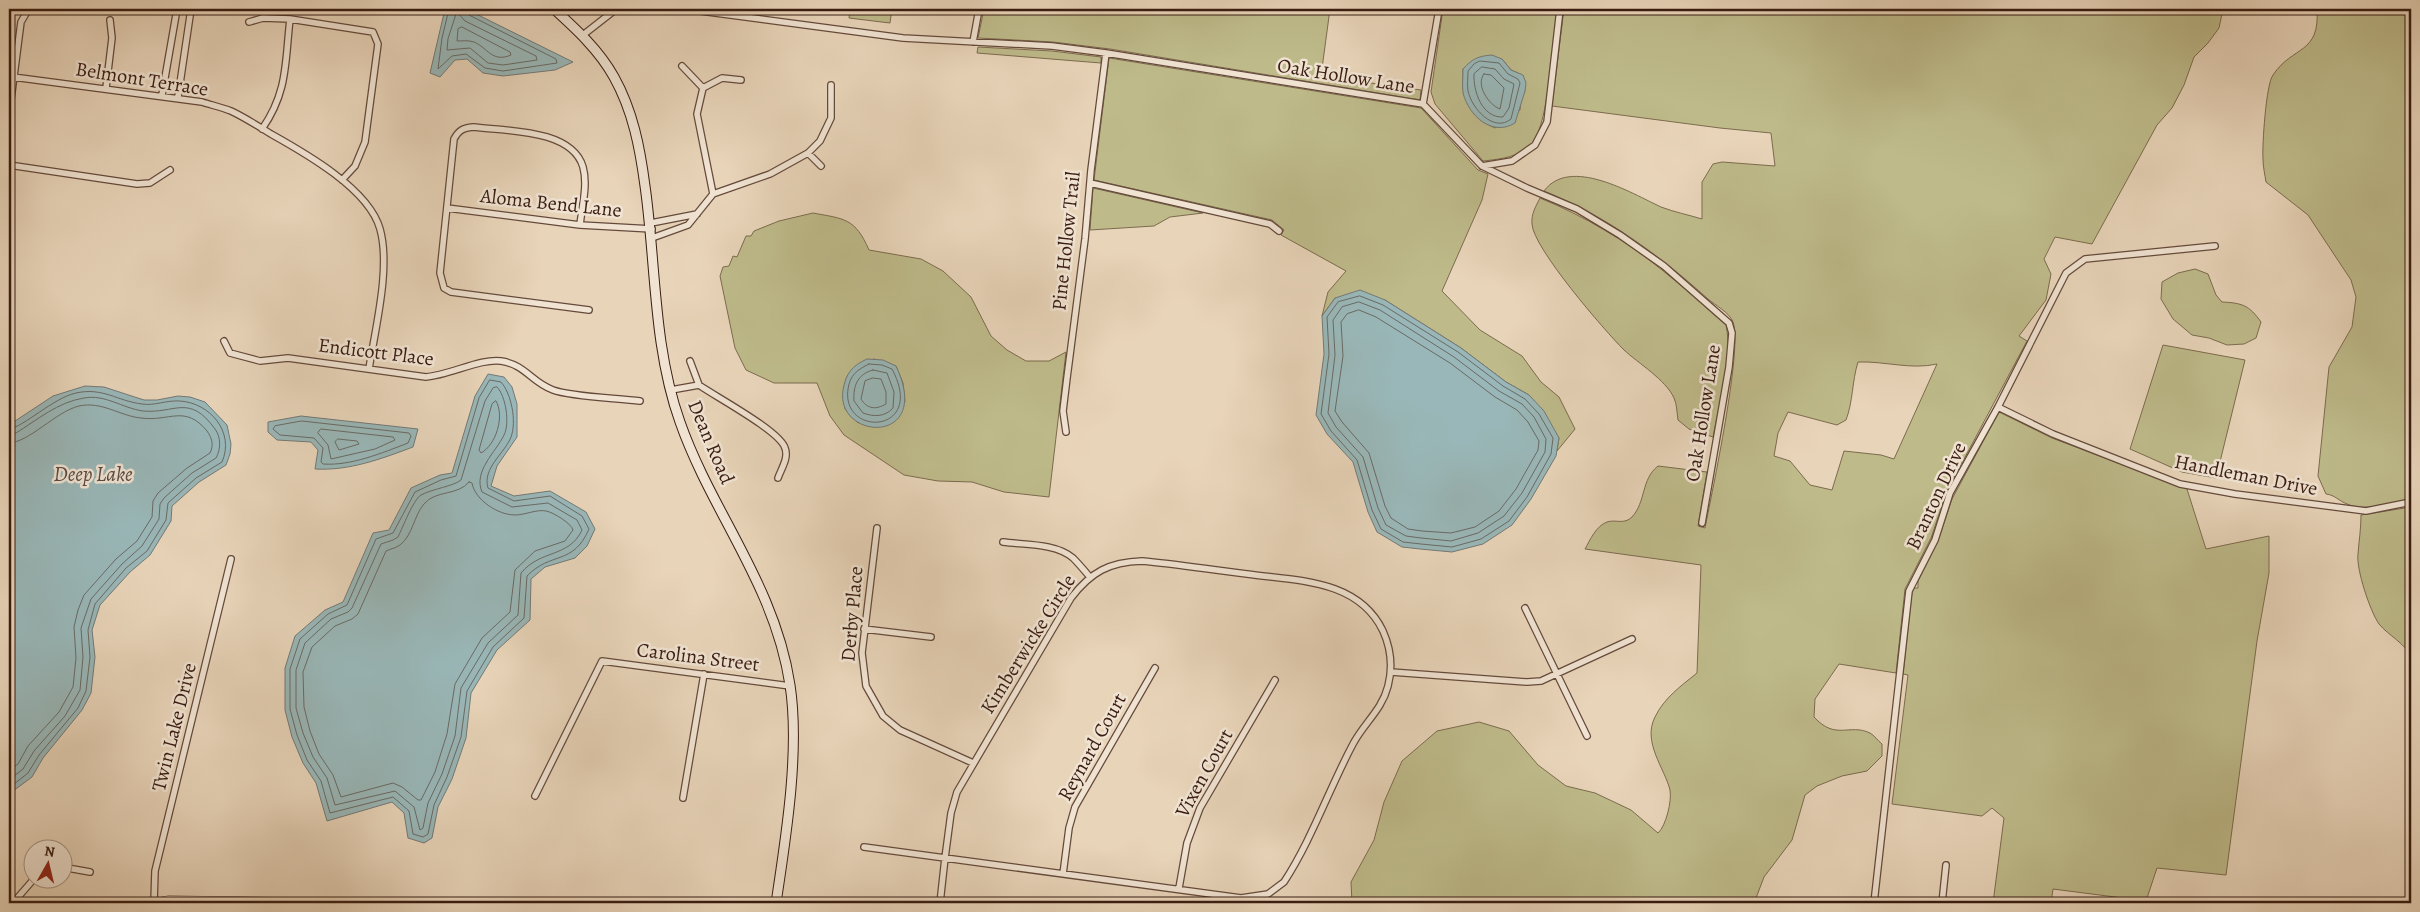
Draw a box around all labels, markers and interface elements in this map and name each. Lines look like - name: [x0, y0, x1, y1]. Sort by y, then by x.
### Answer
- street label: Oak Hollow Lane: [1275, 52, 1417, 100]
- street label: Belmont Terrace: [74, 55, 210, 103]
- street label: Pine Hollow Trail: [1045, 170, 1087, 312]
- street label: Aloma Bend Lane: [478, 182, 623, 224]
- street label: Endicott Place: [317, 332, 435, 372]
- street label: Oak Hollow Lane: [1679, 342, 1727, 484]
- street label: Dean Road: [681, 396, 741, 488]
- street label: Branton Drive: [1899, 438, 1973, 554]
- street label: Handleman Drive: [2172, 448, 2320, 502]
- water label: Deep Lake: [54, 460, 133, 488]
- street label: Derby Place: [834, 565, 870, 663]
- street label: Kimberwicke Circle: [974, 569, 1082, 719]
- street label: Carolina Street: [635, 636, 761, 678]
- street label: Twin Lake Drive: [145, 660, 203, 794]
- street label: Reynard Court: [1051, 688, 1133, 806]
- street label: Vixen Court: [1168, 724, 1240, 823]
- north arrow: [22, 840, 72, 890]
- text: N: [43, 842, 56, 862]

